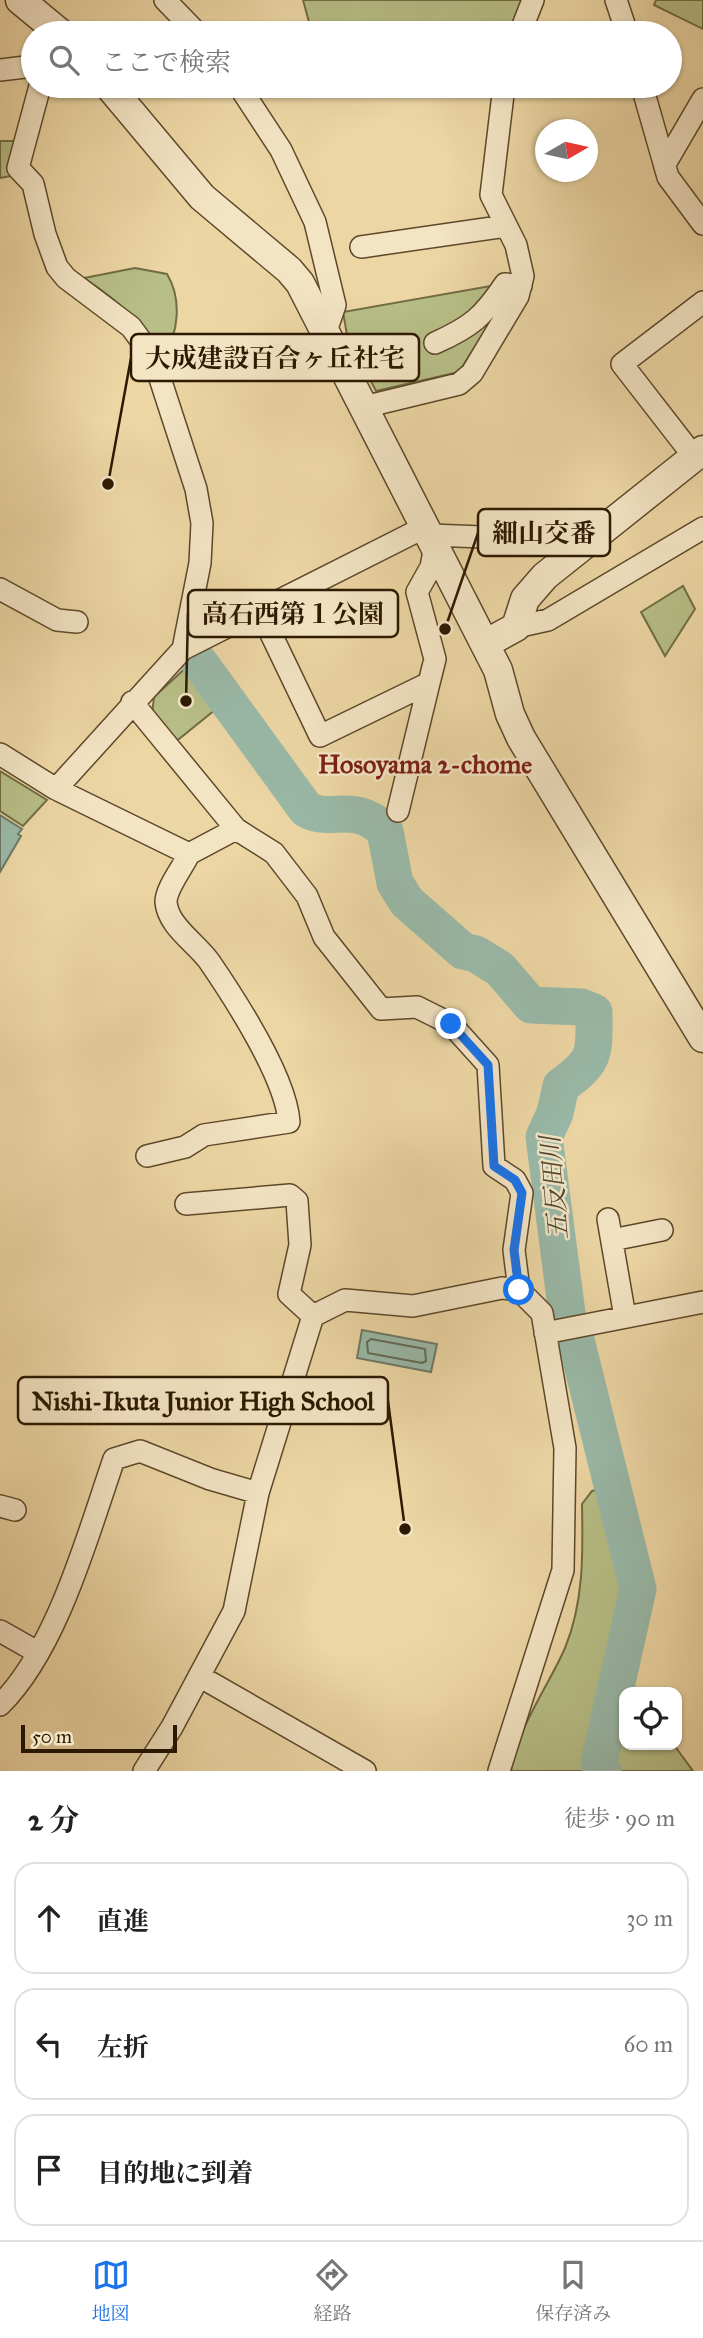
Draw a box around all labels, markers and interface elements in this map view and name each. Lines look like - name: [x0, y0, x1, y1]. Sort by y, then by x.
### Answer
- search box: [21, 21, 682, 98]
- icon: search: [45, 41, 83, 79]
- text: ここで検索: [101, 46, 231, 78]
- north arrow: [535, 119, 598, 182]
- callout: 大成建設百合ヶ丘社宅: [131, 334, 419, 381]
- text: 大成建設百合ヶ丘社宅: [145, 342, 405, 374]
- callout: 細山交番: [478, 509, 610, 556]
- text: 細山交番: [492, 517, 596, 549]
- callout: 高石西第１公園: [188, 590, 398, 637]
- text: 高石西第１公園: [202, 598, 384, 630]
- district label: Hosoyama 2-chome: [318, 748, 532, 780]
- route end: [435, 1008, 466, 1039]
- water label: 五反田川: [533, 1132, 574, 1241]
- route start: [503, 1274, 534, 1305]
- callout: Nishi-Ikuta Junior High School: [18, 1377, 388, 1424]
- text: Nishi-Ikuta Junior High School: [32, 1385, 375, 1418]
- map controls: [619, 1687, 682, 1750]
- button: locate: [619, 1687, 682, 1750]
- scale bar: [21, 1722, 177, 1754]
- text: 50 m: [32, 1725, 72, 1748]
- text: 2 分: [28, 1802, 79, 1838]
- text: 徒歩 · 90 m: [564, 1804, 675, 1832]
- icon: ahead: [30, 1899, 68, 1937]
- text: 30 m: [626, 1904, 673, 1932]
- text: 直進: [97, 1905, 149, 1937]
- icon: left: [30, 2025, 68, 2063]
- text: 60 m: [624, 2030, 673, 2058]
- text: 左折: [97, 2031, 149, 2063]
- icon: arrive: [30, 2151, 68, 2189]
- text: 目的地に到着: [97, 2157, 253, 2189]
- tab: 地図: [92, 2256, 130, 2325]
- tab: 経路: [313, 2256, 351, 2325]
- tab: 保存済み: [535, 2256, 611, 2325]

